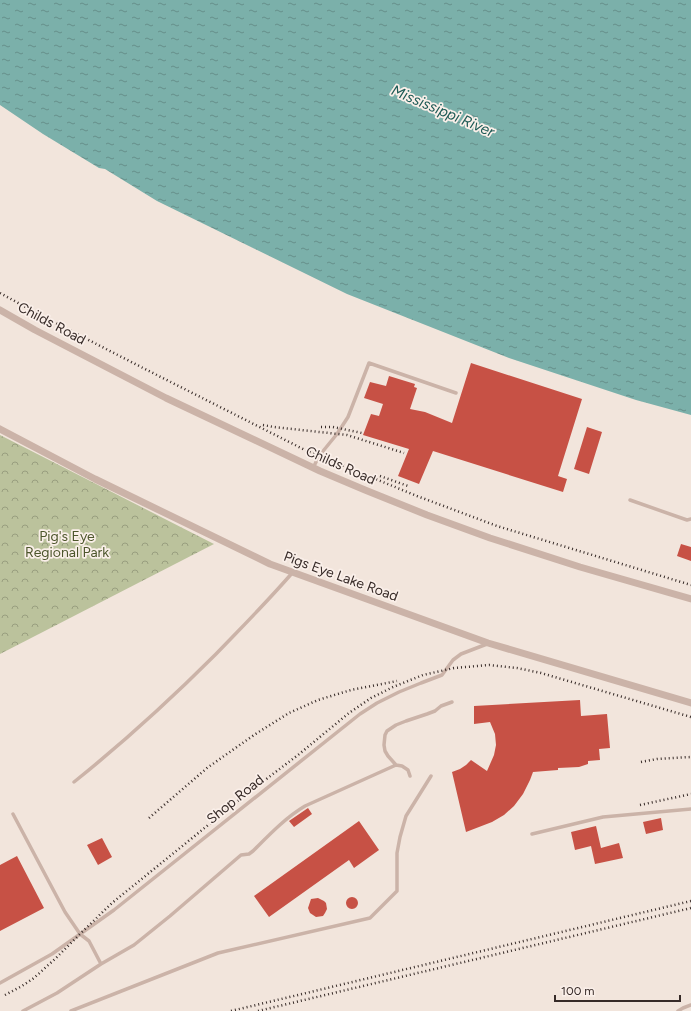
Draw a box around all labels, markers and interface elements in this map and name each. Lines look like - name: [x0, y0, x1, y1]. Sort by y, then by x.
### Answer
- water label: Mississippi River: [389, 81, 498, 141]
- street label: Childs Road: [15, 298, 89, 348]
- street label: Childs Road: [303, 443, 378, 488]
- park label: Pig's Eye Regional Park: [25, 528, 109, 561]
- street label: Pigs Eye Lake Road: [281, 548, 400, 605]
- street label: Shop Road: [203, 771, 267, 828]
- scale bar: [555, 977, 680, 1003]
- text: 100 m: [561, 984, 595, 998]

